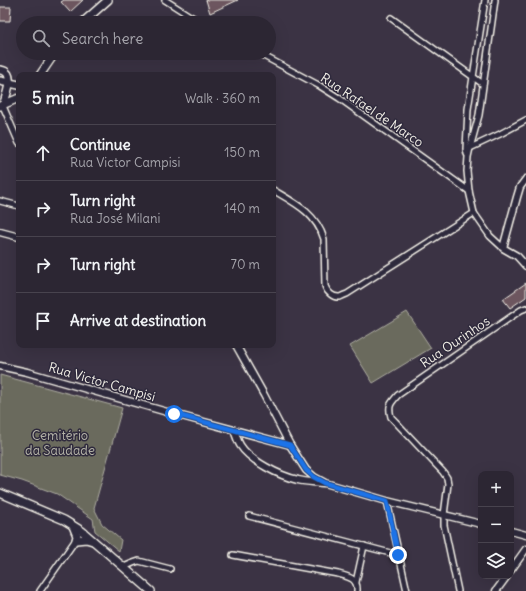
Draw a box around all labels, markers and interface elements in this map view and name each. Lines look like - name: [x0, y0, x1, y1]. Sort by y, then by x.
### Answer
- search box: [16, 16, 276, 60]
- icon: search: [30, 27, 52, 49]
- text: Search here: [62, 29, 143, 48]
- street label: Rua Rafael de Marco: [317, 69, 427, 151]
- text: 5 min: [32, 87, 74, 109]
- text: Walk · 360 m: [185, 90, 260, 107]
- text: Continue: [70, 135, 131, 154]
- icon: ahead: [32, 142, 54, 164]
- text: 150 m: [224, 144, 260, 161]
- text: Rua Victor Campisi: [70, 154, 180, 171]
- text: Turn right: [70, 191, 135, 210]
- icon: right: [32, 198, 54, 220]
- text: 140 m: [224, 200, 260, 217]
- text: Rua José Milani: [70, 210, 160, 227]
- icon: right: [32, 254, 54, 276]
- text: Turn right: [70, 255, 135, 274]
- text: 70 m: [231, 256, 260, 273]
- icon: arrive: [32, 310, 54, 332]
- text: Arrive at destination: [70, 311, 206, 330]
- street label: Rua Ourinhos: [417, 312, 493, 372]
- street label: Rua Victor Campisi: [47, 359, 157, 405]
- route start: [165, 405, 183, 423]
- park label: Cemitério da Saudade: [25, 427, 95, 459]
- map controls: [478, 471, 514, 579]
- button: +: [478, 471, 514, 507]
- button: −: [478, 507, 514, 543]
- button: layers: [478, 543, 514, 579]
- route end: [389, 546, 407, 564]

